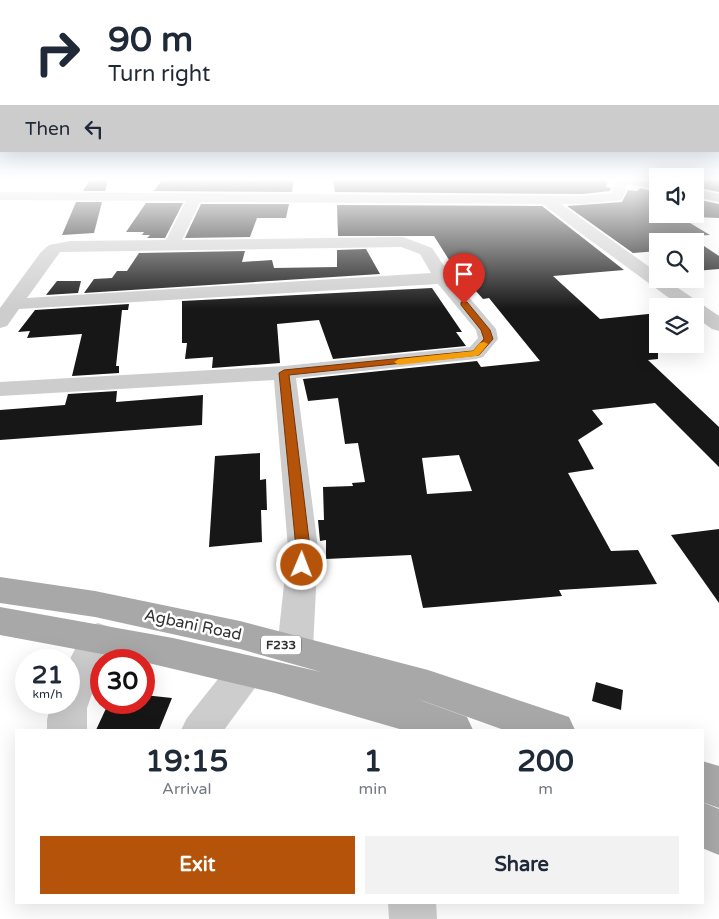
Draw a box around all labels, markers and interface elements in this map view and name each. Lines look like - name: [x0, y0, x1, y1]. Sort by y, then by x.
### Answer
- text: 90 m: [108, 19, 193, 61]
- icon: right: [25, 20, 90, 85]
- text: Turn right: [108, 61, 210, 87]
- icon: left: [80, 115, 108, 143]
- text: Then: [25, 118, 70, 140]
- map controls: [649, 168, 704, 353]
- button: sound: [649, 168, 704, 223]
- button: search: [649, 233, 704, 288]
- pin: [443, 253, 485, 304]
- icon: arrive: [450, 260, 478, 288]
- button: layers: [649, 298, 704, 353]
- position arrow: [275, 538, 327, 590]
- street label: Agbani Road: [142, 605, 244, 645]
- road number: F233: [261, 636, 301, 654]
- speed limit sign: 30: [90, 649, 155, 714]
- text: 21: [32, 660, 63, 690]
- text: km/h: [32, 687, 63, 701]
- text: 19:15: [145, 743, 228, 780]
- text: 1: [363, 743, 382, 780]
- text: 200: [517, 743, 574, 780]
- text: Arrival: [162, 779, 212, 799]
- text: min: [359, 779, 387, 799]
- text: m: [538, 779, 553, 799]
- button: Exit: [40, 836, 355, 894]
- button: Share: [365, 836, 679, 894]

